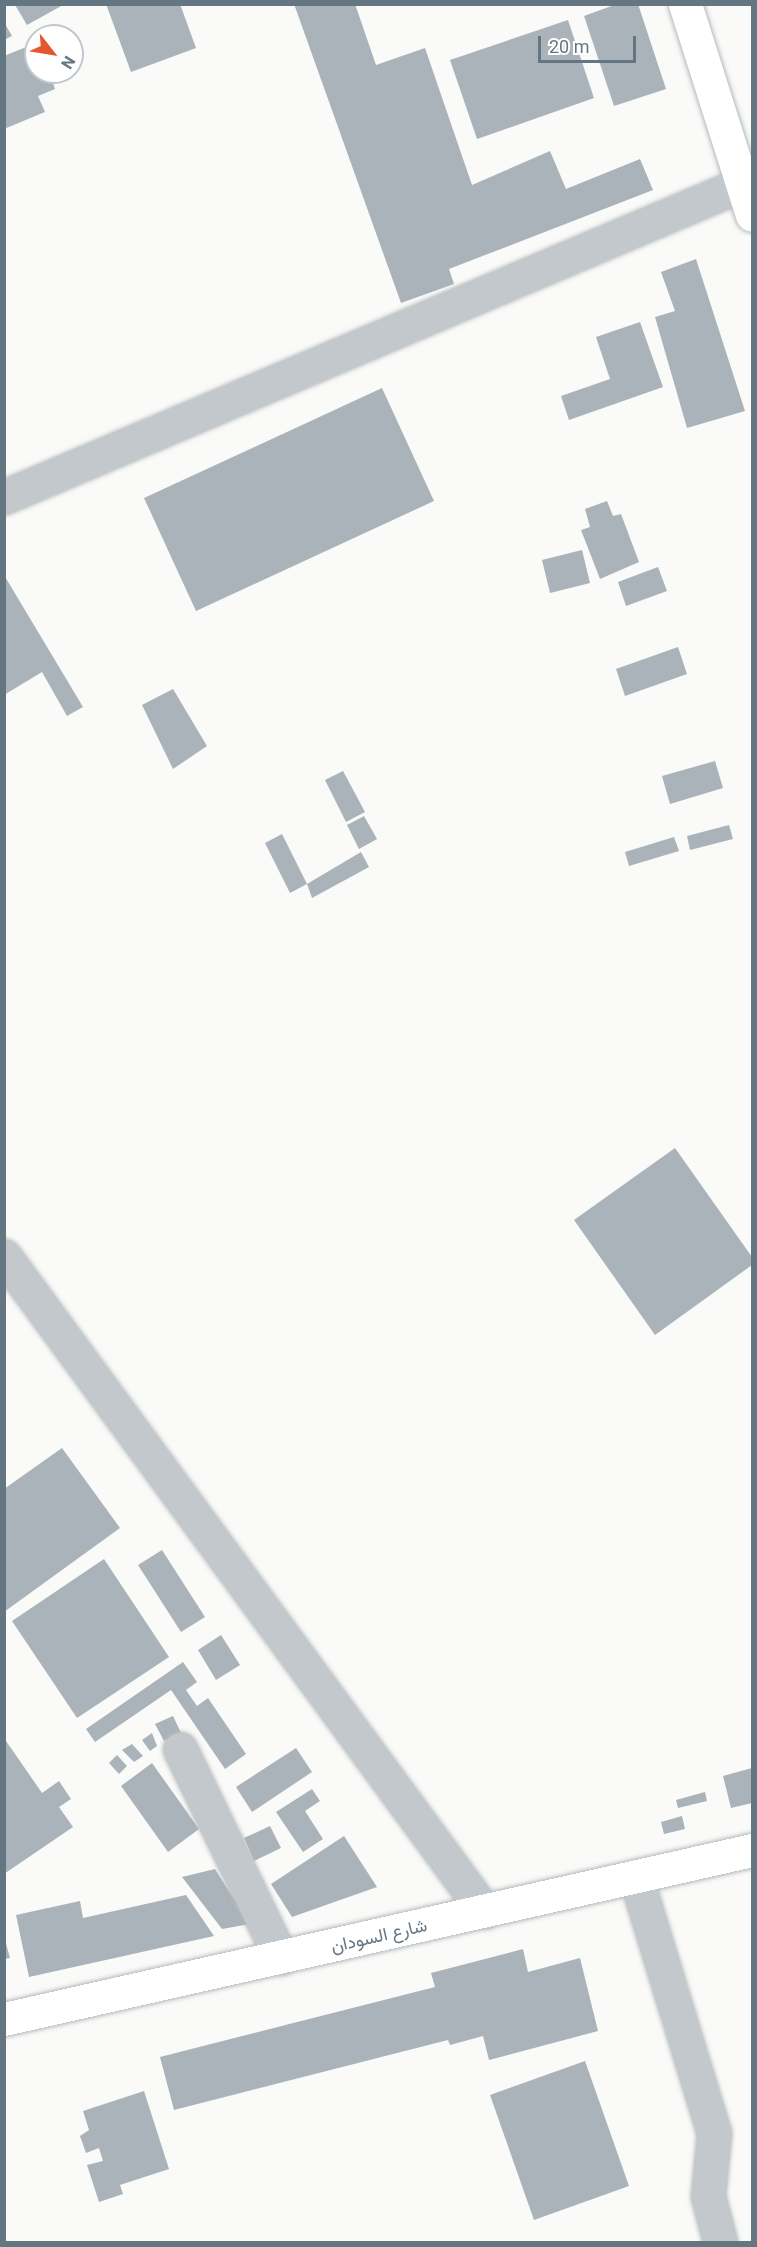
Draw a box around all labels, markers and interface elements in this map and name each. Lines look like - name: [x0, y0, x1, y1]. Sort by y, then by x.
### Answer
- north arrow: [24, 24, 84, 84]
- scale bar: [541, 24, 638, 62]
- text: 20 m: [549, 36, 589, 57]
- text: N: [57, 53, 79, 72]
- street label: شارع السودان: [329, 1914, 429, 1958]

